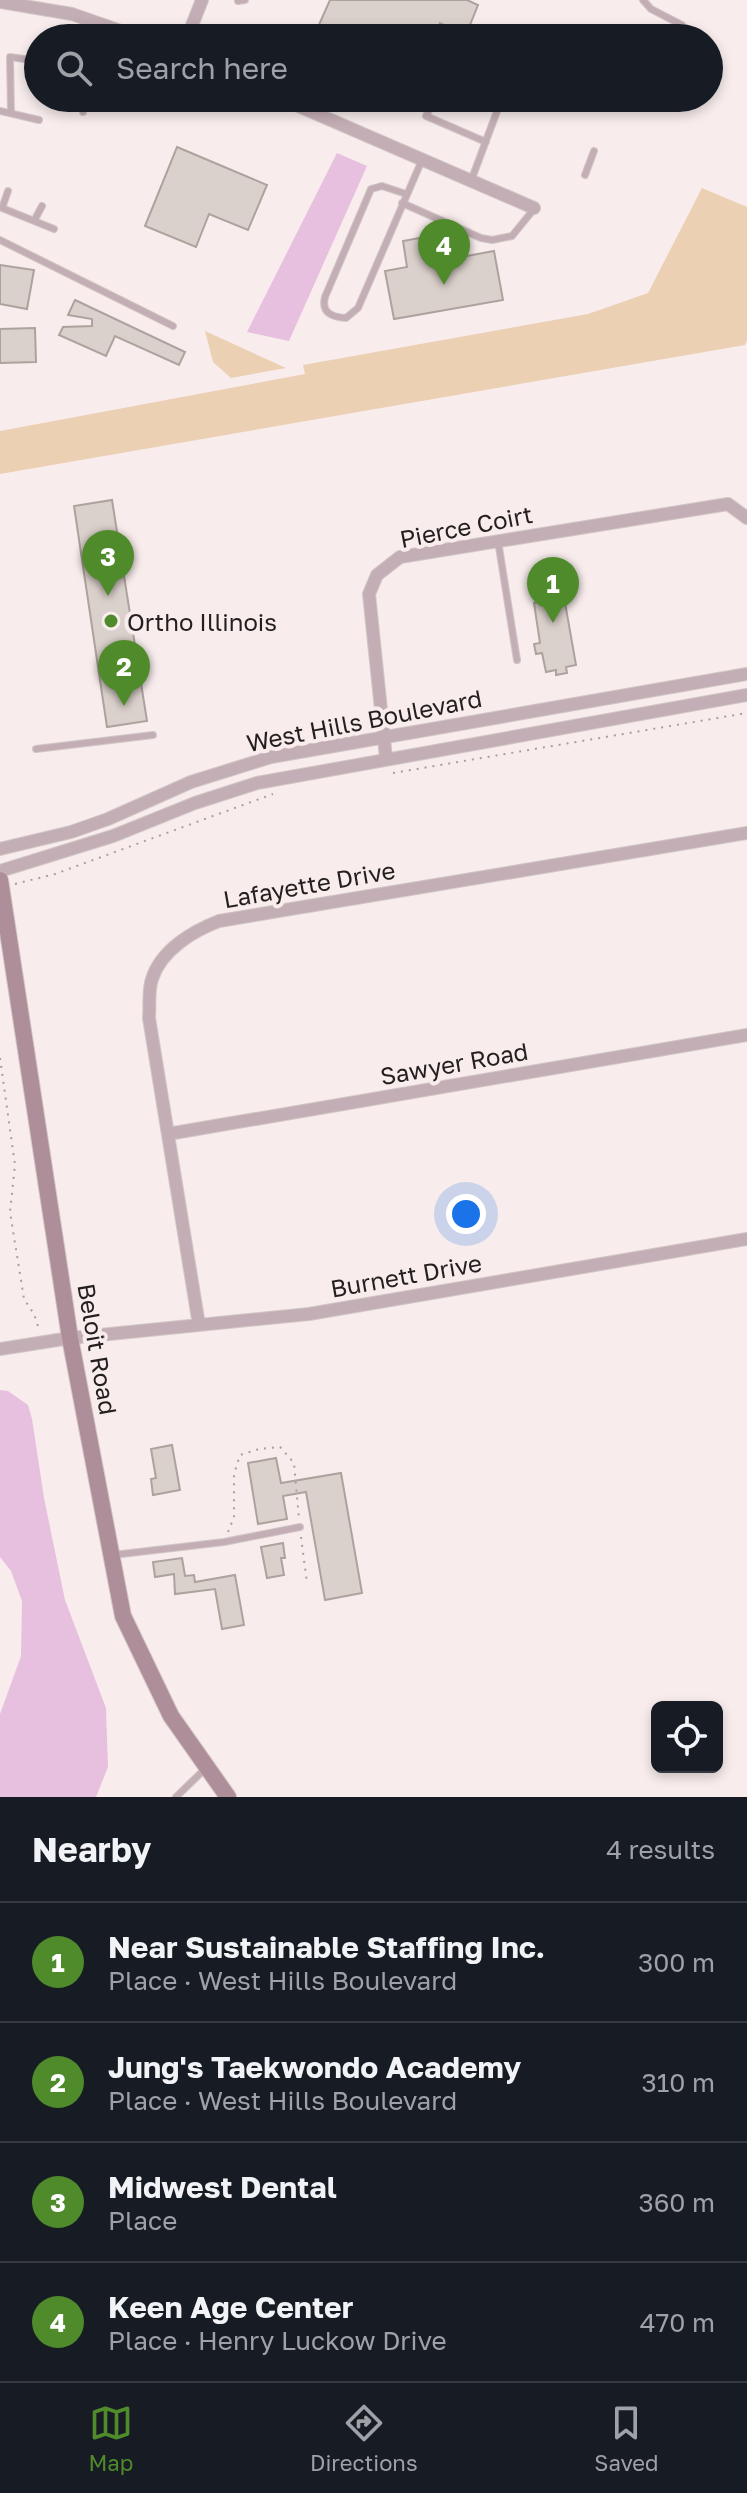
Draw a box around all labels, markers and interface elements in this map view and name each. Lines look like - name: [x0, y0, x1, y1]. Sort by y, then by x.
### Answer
- search box: [24, 24, 723, 112]
- icon: search: [52, 46, 96, 90]
- text: Search here: [116, 50, 288, 86]
- pin: 4: [418, 219, 470, 285]
- street label: Pierce Coirt: [397, 499, 535, 553]
- pin: 3: [82, 530, 134, 596]
- pin: 1: [527, 557, 579, 623]
- place label: Ortho Illinois: [127, 607, 277, 636]
- marker: Ortho Illinois: [102, 612, 120, 630]
- pin: 2: [98, 640, 150, 706]
- street label: West Hills Boulevard: [244, 683, 484, 757]
- street label: Lafayette Drive: [221, 855, 397, 913]
- street label: Sawyer Road: [378, 1036, 530, 1090]
- your location: [446, 1194, 486, 1234]
- street label: Burnett Drive: [328, 1247, 484, 1303]
- street label: Beloit Road: [72, 1281, 124, 1417]
- map controls: [651, 1701, 723, 1773]
- button: locate: [651, 1701, 723, 1773]
- text: Nearby: [32, 1829, 152, 1869]
- text: 4 results: [606, 1834, 715, 1865]
- text: Near Sustainable Staffing Inc.: [108, 1929, 545, 1965]
- text: 1: [51, 1947, 65, 1978]
- text: 300 m: [638, 1947, 715, 1978]
- text: Place · West Hills Boulevard: [108, 1965, 457, 1996]
- text: Jung's Taekwondo Academy: [108, 2049, 521, 2085]
- text: 2: [50, 2067, 66, 2098]
- text: 310 m: [642, 2067, 715, 2098]
- text: Place · West Hills Boulevard: [108, 2085, 457, 2116]
- text: Midwest Dental: [108, 2169, 337, 2205]
- text: 3: [50, 2187, 66, 2218]
- text: 360 m: [638, 2187, 715, 2218]
- text: Place: [108, 2205, 177, 2236]
- text: Keen Age Center: [108, 2289, 353, 2325]
- text: 4: [50, 2307, 66, 2338]
- text: 470 m: [640, 2307, 715, 2338]
- text: Place · Henry Luckow Drive: [108, 2325, 447, 2356]
- tab: Map: [88, 2401, 133, 2476]
- tab: Directions: [310, 2401, 418, 2476]
- tab: Saved: [594, 2401, 659, 2476]

